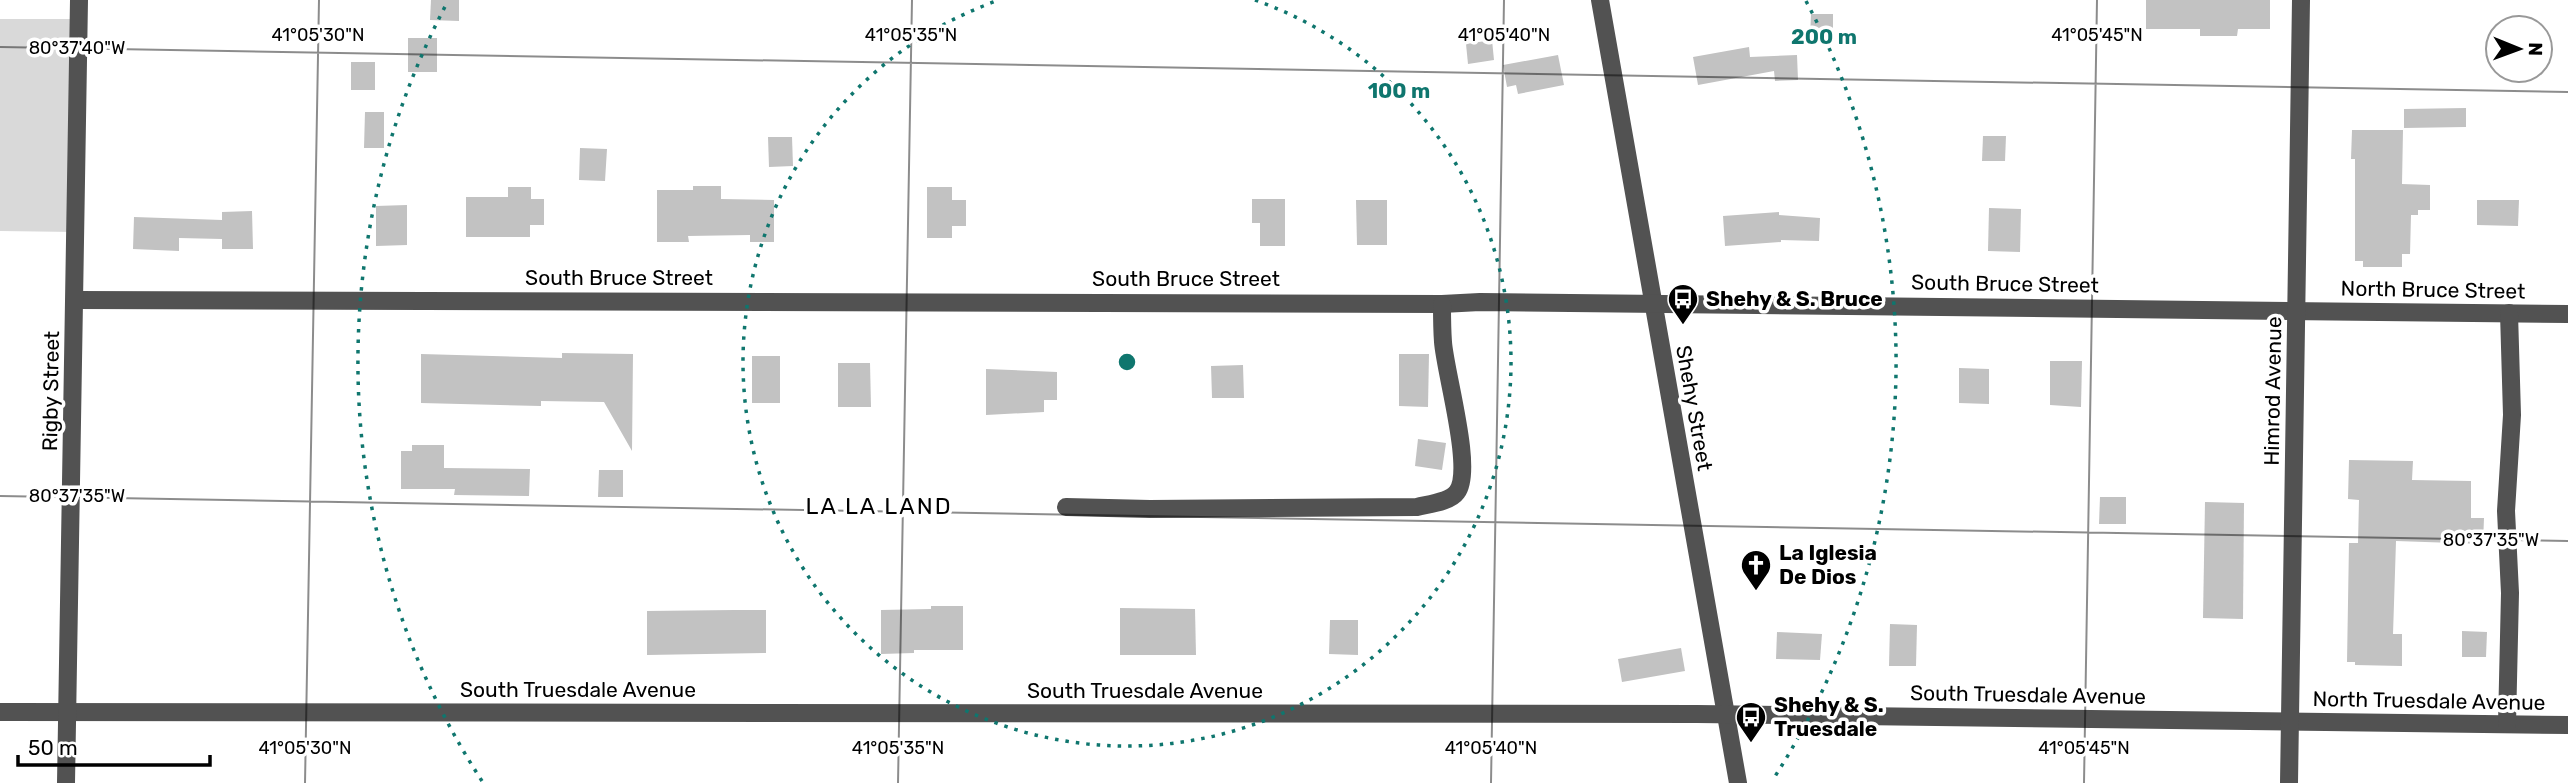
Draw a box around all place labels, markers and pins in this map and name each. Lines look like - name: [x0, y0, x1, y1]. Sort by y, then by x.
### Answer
- bus stop icon: Shehy & S. Bruce: [1666, 282, 1700, 326]
- place label: Shehy & S. Bruce: [1706, 286, 1883, 311]
- centre of rings: [1115, 350, 1139, 374]
- place label: La Iglesia De Dios: [1779, 540, 1877, 589]
- church icon: La Iglesia De Dios: [1739, 548, 1773, 592]
- place label: Shehy & S. Truesdale: [1774, 692, 1884, 741]
- bus stop icon: Shehy & S. Truesdale: [1734, 700, 1768, 744]

